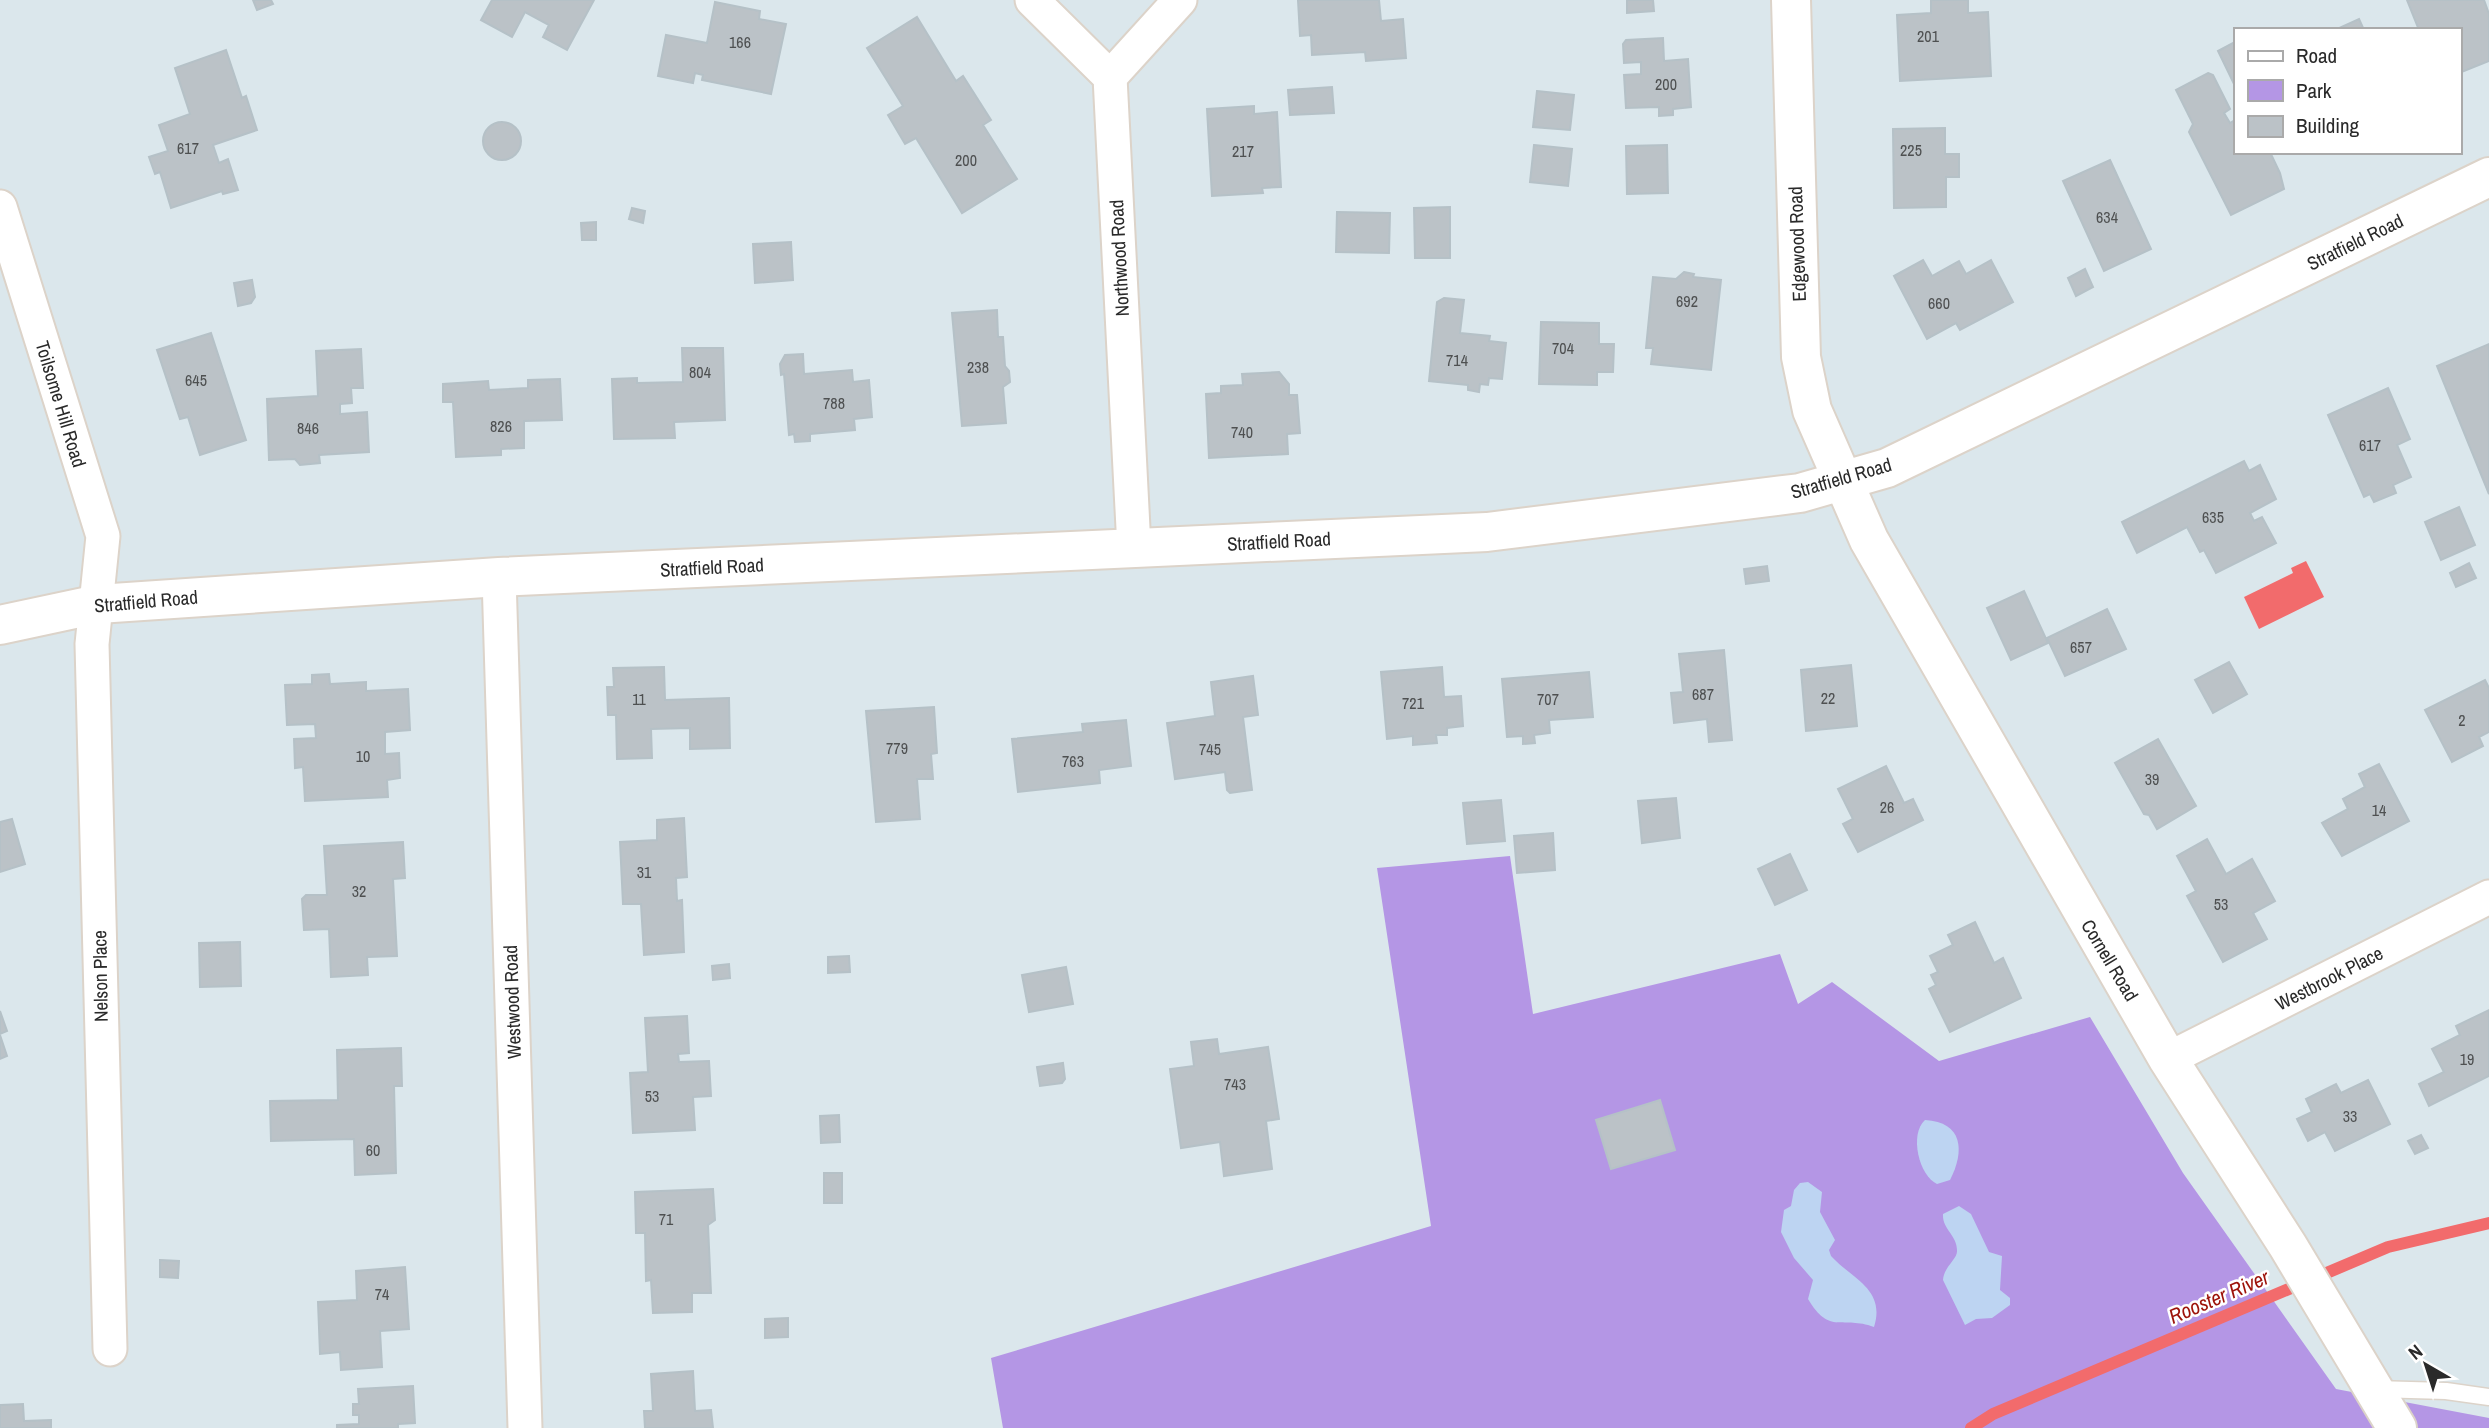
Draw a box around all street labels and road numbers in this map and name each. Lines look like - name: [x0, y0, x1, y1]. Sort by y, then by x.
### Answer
- street label: Edgewood Road: [1782, 186, 1812, 302]
- street label: Northwood Road: [1103, 199, 1135, 317]
- street label: Stratfield Road: [2303, 208, 2407, 276]
- street label: Toilsome Hill Road: [29, 338, 93, 470]
- street label: Stratfield Road: [1787, 451, 1895, 505]
- street label: Stratfield Road: [1226, 525, 1332, 557]
- street label: Stratfield Road: [659, 551, 765, 583]
- street label: Stratfield Road: [93, 584, 199, 618]
- street label: Cornell Road: [2075, 914, 2145, 1006]
- street label: Nelson Place: [86, 930, 114, 1022]
- street label: Westbrook Place: [2271, 940, 2387, 1016]
- street label: Westwood Road: [497, 945, 527, 1059]

